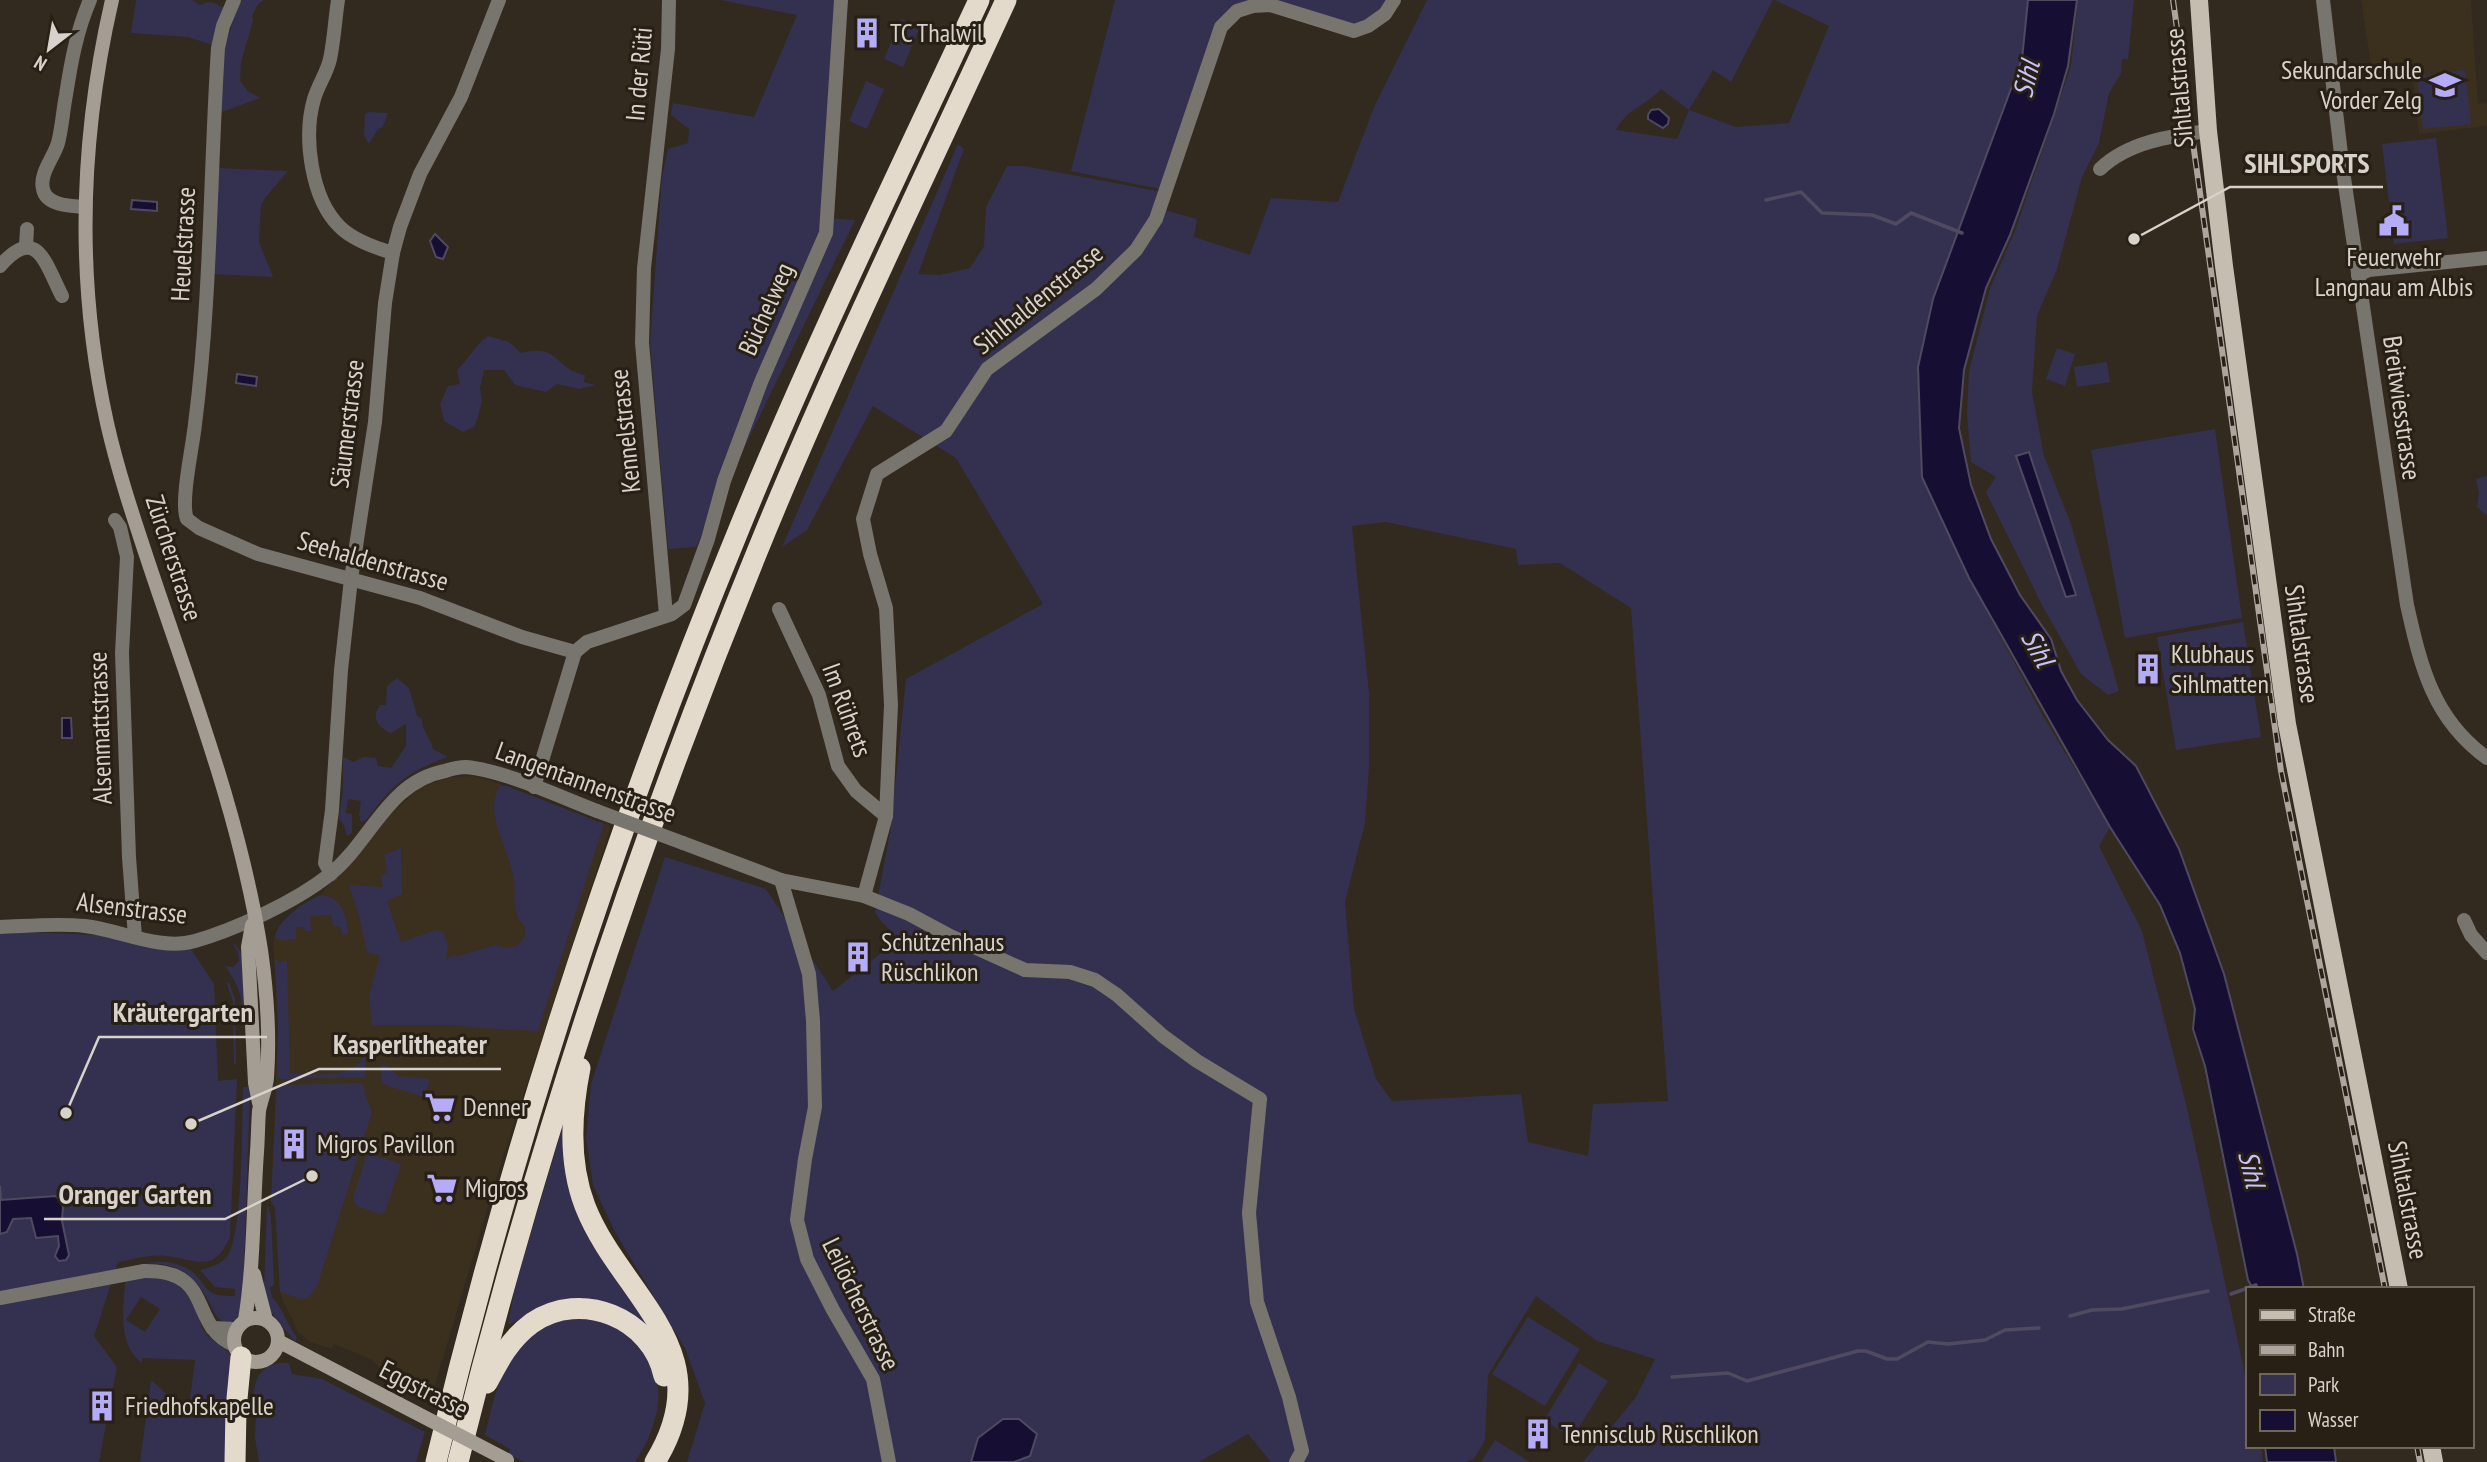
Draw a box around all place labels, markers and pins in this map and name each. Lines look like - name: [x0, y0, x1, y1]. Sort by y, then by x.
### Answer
- building icon: TC Thalwil: [850, 16, 884, 50]
- place label: TC Thalwil: [890, 16, 983, 49]
- place label: Sekundarschule Vorder Zelg: [2281, 53, 2422, 116]
- school or university icon: Sekundarschule Vorder Zelg: [2428, 68, 2462, 102]
- callout: SIHLSPORTS: [2230, 138, 2383, 187]
- public building icon: Feuerwehr Langnau am Albis: [2377, 204, 2411, 238]
- place label: Feuerwehr Langnau am Albis: [2315, 240, 2473, 303]
- place label: Klubhaus Sihlmatten: [2171, 637, 2269, 700]
- building icon: Klubhaus Sihlmatten: [2131, 652, 2165, 686]
- place label: Schützenhaus Rüschlikon: [881, 925, 1004, 988]
- building icon: Schützenhaus Rüschlikon: [841, 940, 875, 974]
- callout: Kräutergarten: [99, 988, 267, 1037]
- callout: Kasperlitheater: [319, 1020, 501, 1069]
- supermarket icon: Denner: [423, 1090, 457, 1124]
- place label: Denner: [463, 1090, 528, 1123]
- building icon: Migros Pavillon: [277, 1127, 311, 1161]
- place label: Migros Pavillon: [317, 1127, 455, 1160]
- callout: Oranger Garten: [44, 1170, 225, 1219]
- supermarket icon: Migros: [425, 1171, 459, 1205]
- place label: Migros: [465, 1171, 526, 1204]
- building icon: Friedhofskapelle: [85, 1389, 119, 1423]
- place label: Friedhofskapelle: [125, 1389, 274, 1422]
- building icon: Tennisclub Rüschlikon: [1521, 1417, 1555, 1451]
- place label: Tennisclub Rüschlikon: [1561, 1417, 1759, 1450]

